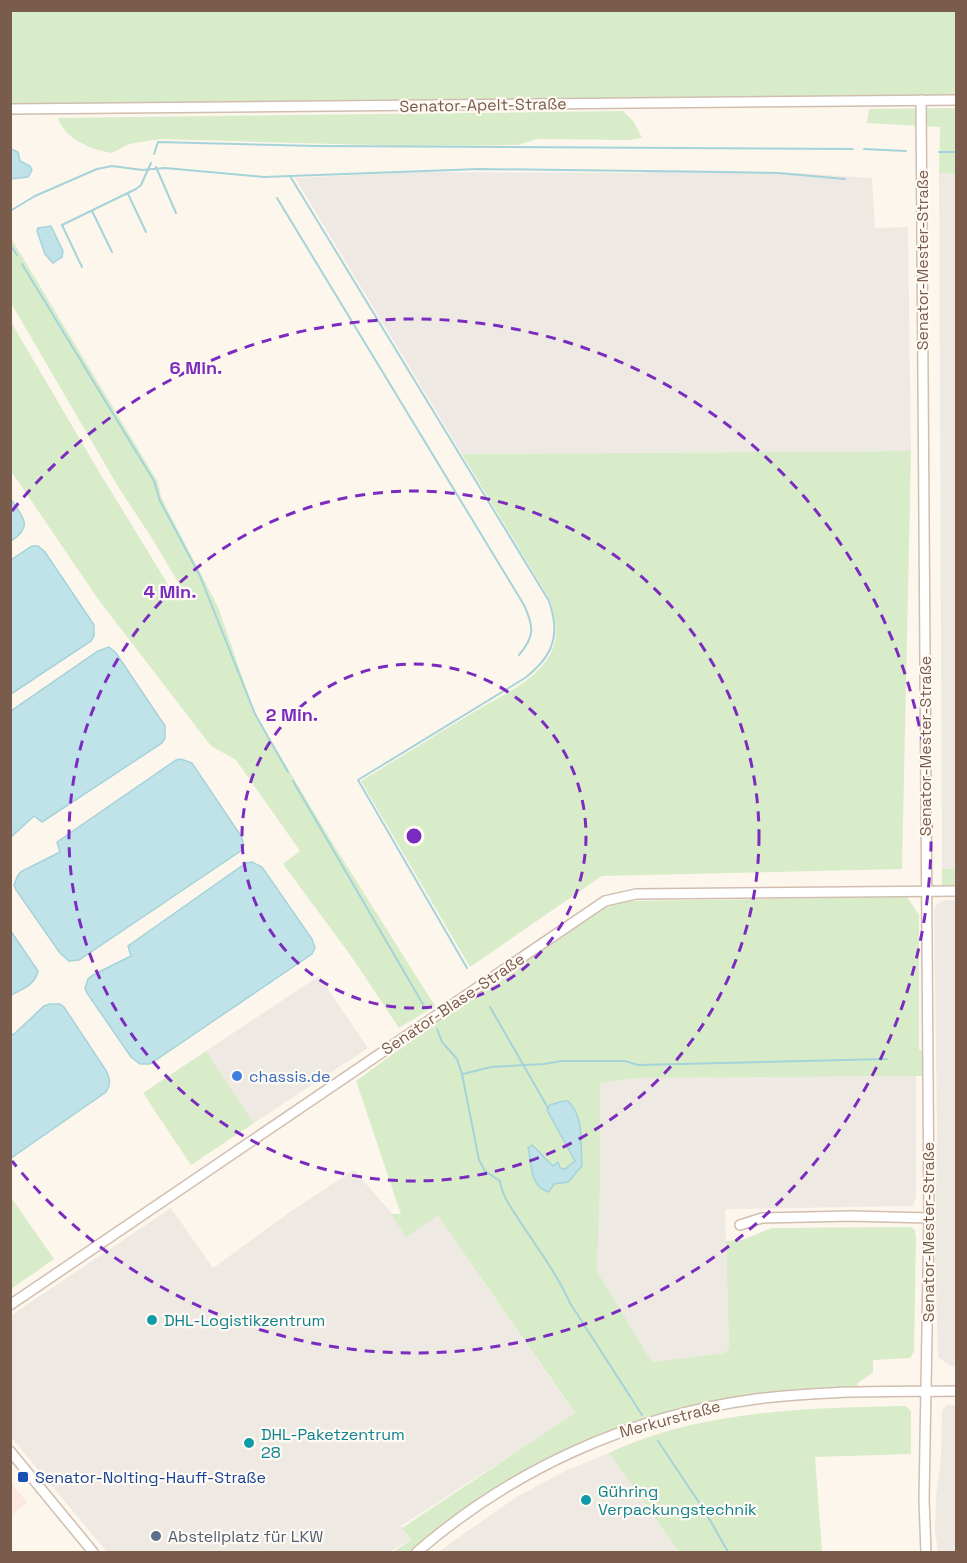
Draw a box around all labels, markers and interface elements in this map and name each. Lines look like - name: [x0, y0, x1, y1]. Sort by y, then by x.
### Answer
- street label: Senator-Apelt-Straße: [399, 93, 567, 117]
- street label: Senator-Mester-Straße: [912, 170, 933, 350]
- text: 6 Min.: [170, 356, 222, 379]
- text: 4 Min.: [143, 580, 197, 603]
- street label: Senator-Mester-Straße: [915, 656, 936, 836]
- text: 2 Min.: [266, 703, 318, 726]
- centre of rings: [404, 826, 424, 846]
- street label: Senator-Blase-Straße: [377, 948, 529, 1060]
- place label: chassis.de: [249, 1066, 330, 1087]
- marker: chassis.de: [230, 1069, 244, 1083]
- street label: Senator-Mester-Straße: [918, 1142, 939, 1322]
- place label: DHL-Logistikzentrum: [164, 1310, 325, 1331]
- marker: DHL-Logistikzentrum: [145, 1313, 159, 1327]
- street label: Merkurstraße: [617, 1395, 723, 1443]
- place label: DHL-Paketzentrum 28: [261, 1424, 405, 1463]
- marker: DHL-Paketzentrum 28: [242, 1436, 256, 1450]
- place label: Senator-Nolting-Hauff-Straße: [35, 1467, 266, 1488]
- marker: Senator-Nolting-Hauff-Straße: [16, 1470, 30, 1484]
- place label: Gühring Verpackungstechnik: [598, 1481, 757, 1520]
- marker: Gühring Verpackungstechnik: [579, 1493, 593, 1507]
- place label: Abstellplatz für LKW: [168, 1526, 323, 1547]
- marker: Abstellplatz für LKW: [149, 1529, 163, 1543]

